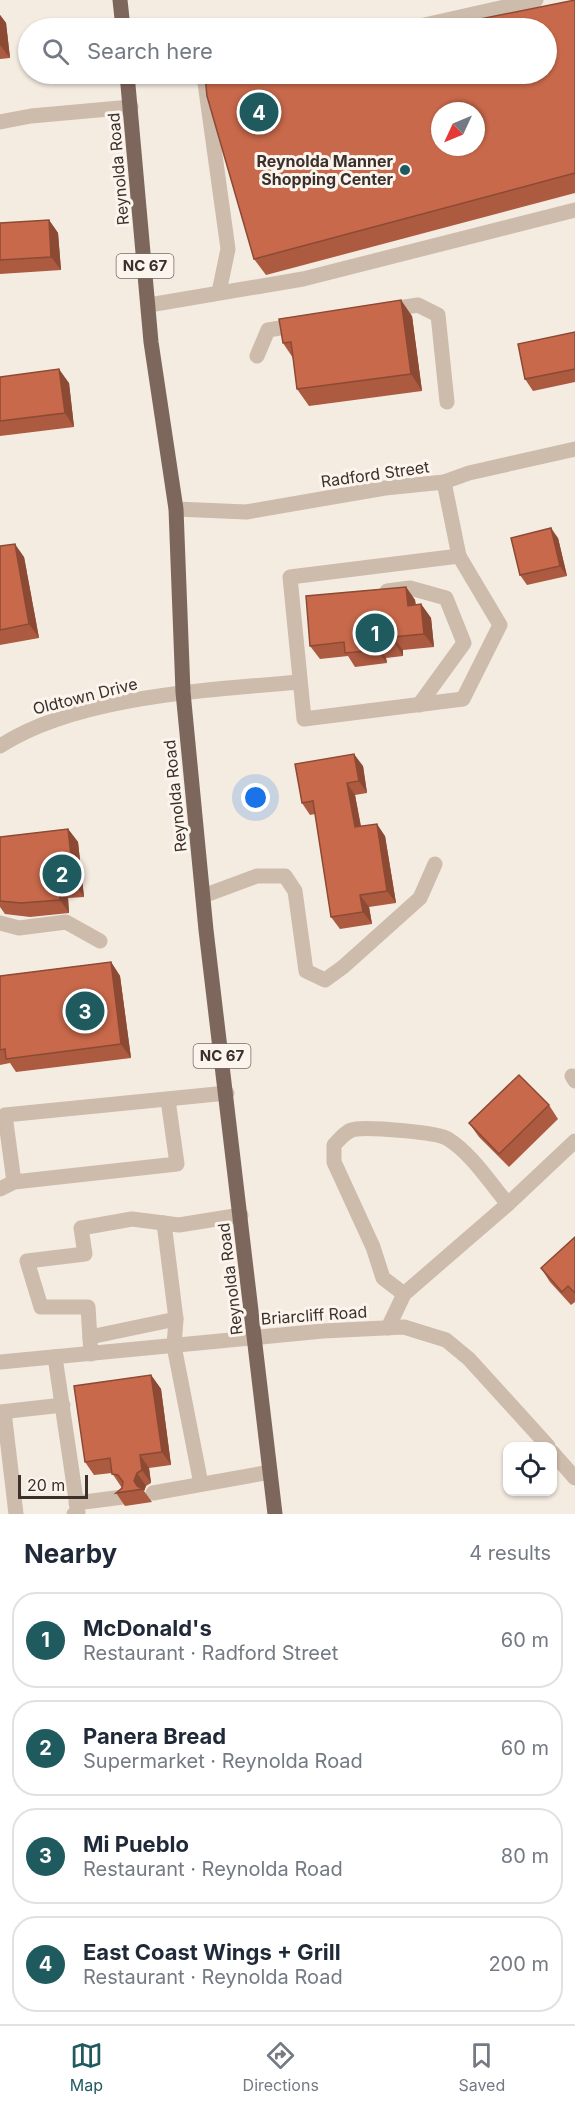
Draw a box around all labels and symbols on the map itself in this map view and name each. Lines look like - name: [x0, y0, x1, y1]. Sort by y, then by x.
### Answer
- pin: 4: [240, 90, 278, 134]
- north arrow: [431, 102, 485, 156]
- street label: Reynolda Road: [103, 112, 133, 226]
- place label: Reynolda Manner Shopping Center: [256, 151, 393, 189]
- marker: Reynolda Manner Shopping Center: [398, 163, 412, 177]
- road number: NC 67: [116, 254, 174, 278]
- street label: Radford Street: [320, 456, 430, 492]
- pin: 1: [356, 610, 394, 656]
- street label: Oldtown Drive: [31, 673, 139, 719]
- street label: Reynolda Road: [159, 739, 191, 853]
- your location: [241, 783, 270, 812]
- pin: 2: [42, 852, 82, 896]
- pin: 3: [66, 988, 104, 1034]
- road number: NC 67: [194, 1044, 250, 1068]
- street label: Reynolda Road: [213, 1222, 247, 1336]
- street label: Briarcliff Road: [260, 1301, 368, 1329]
- scale bar: [18, 1472, 88, 1500]

